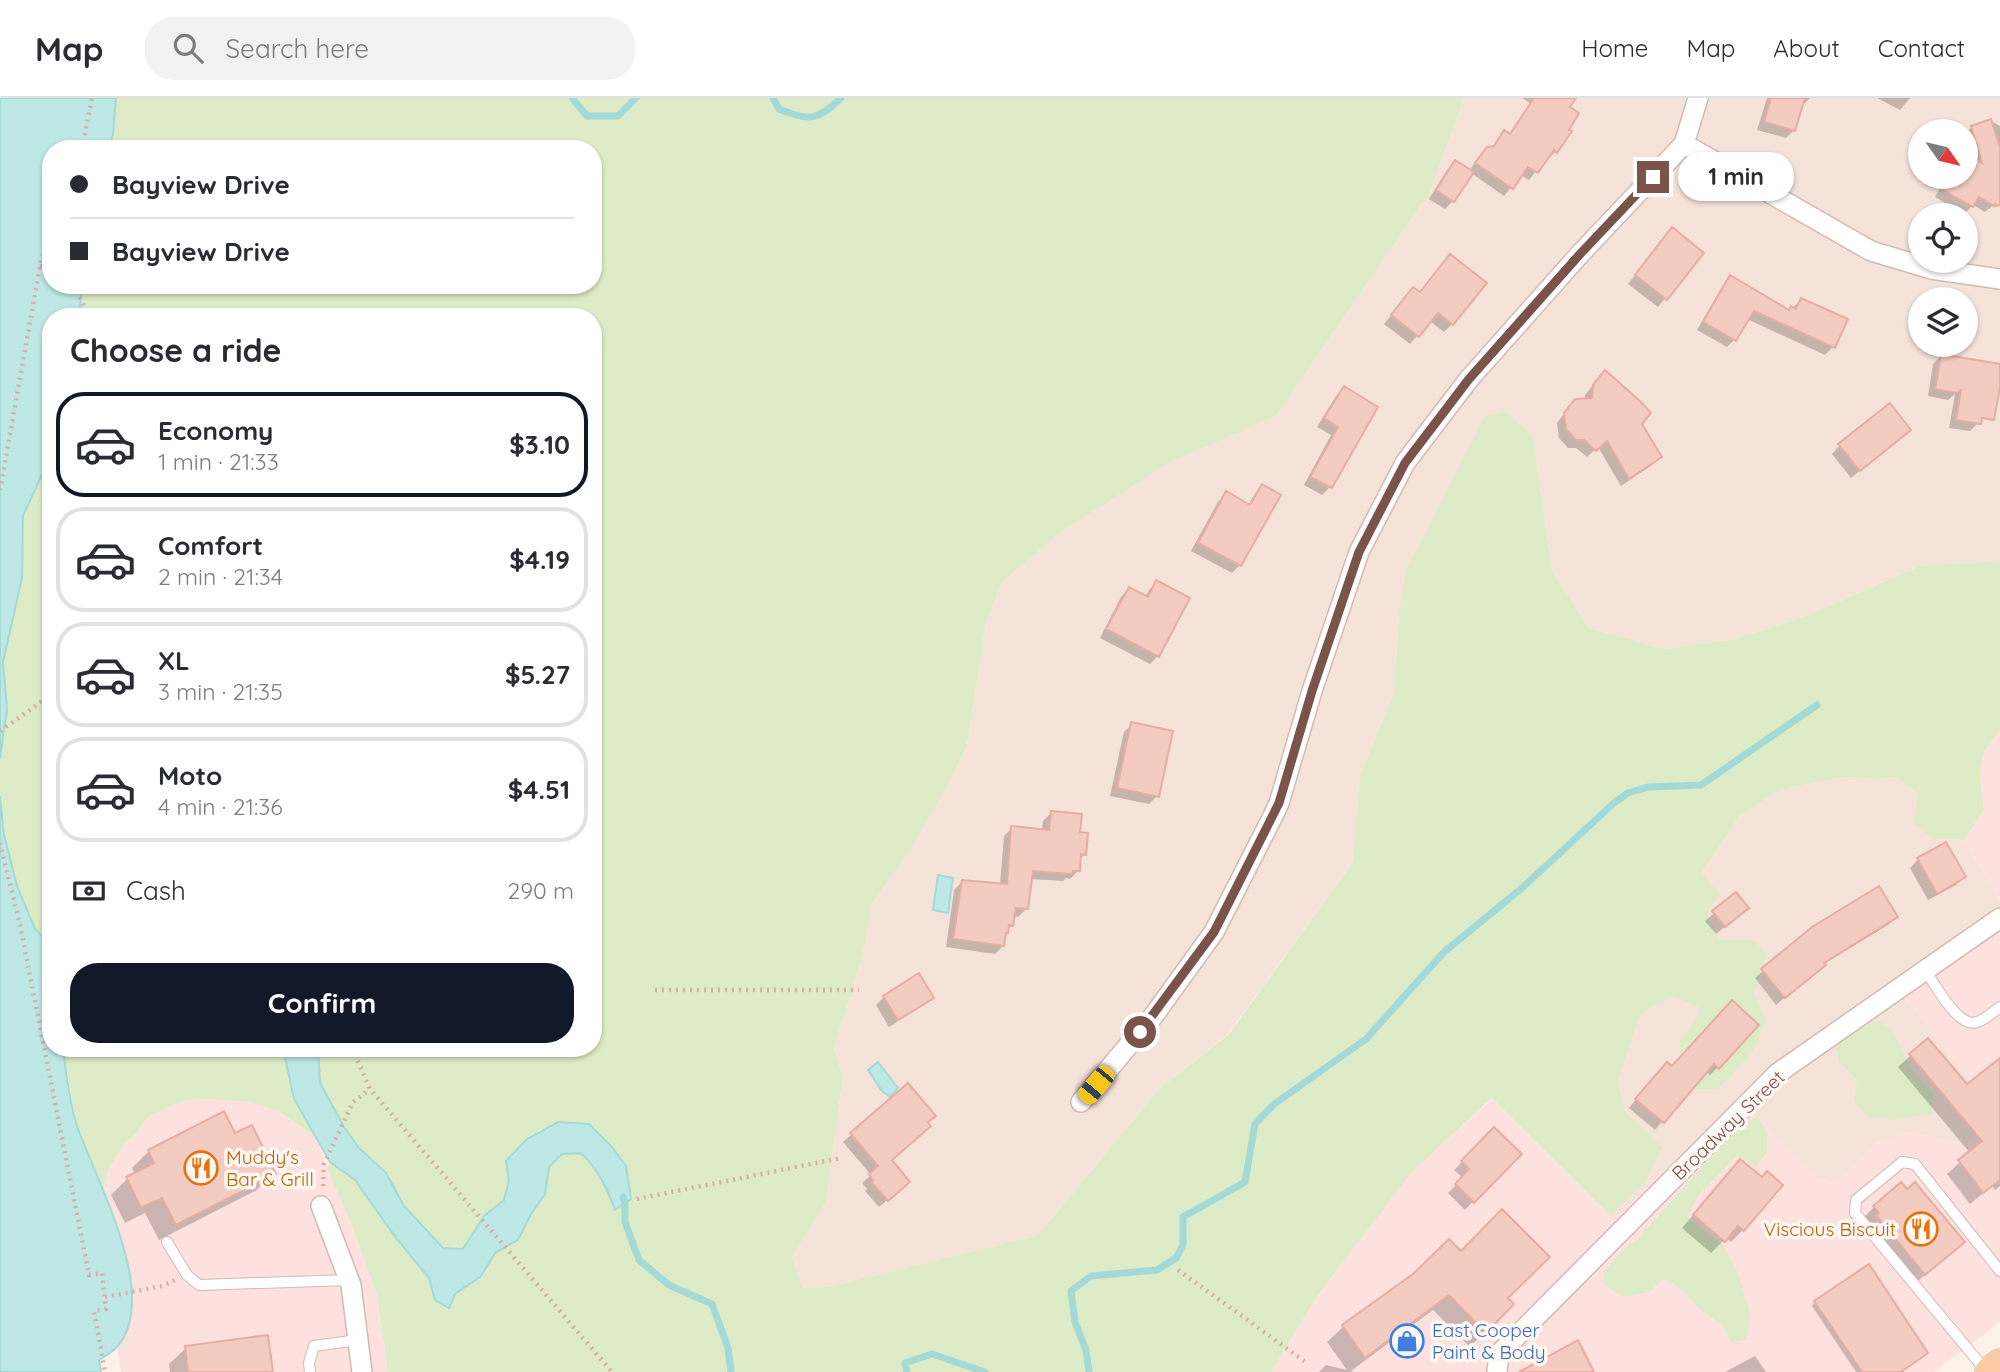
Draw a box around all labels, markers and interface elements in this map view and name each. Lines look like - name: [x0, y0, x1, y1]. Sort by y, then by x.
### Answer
- search box: [145, 17, 635, 80]
- text: Map: [35, 28, 103, 69]
- icon: search: [169, 29, 207, 67]
- text: Search here: [225, 32, 369, 65]
- text: Home: [1581, 33, 1648, 63]
- text: Map: [1686, 33, 1735, 63]
- text: About: [1773, 33, 1840, 63]
- text: Contact: [1878, 33, 1965, 63]
- north arrow: [1908, 119, 1978, 189]
- map controls: [1908, 119, 1978, 357]
- callout: 1 min: [1678, 153, 1793, 202]
- route end: [1637, 161, 1669, 193]
- text: 1 min: [1708, 162, 1764, 191]
- text: Bayview Drive: [112, 168, 290, 201]
- button: locate: [1908, 203, 1978, 273]
- text: Bayview Drive: [112, 235, 290, 268]
- button: layers: [1908, 287, 1978, 357]
- text: Choose a ride: [70, 330, 282, 370]
- icon: car: [74, 413, 137, 476]
- text: Economy: [158, 414, 273, 447]
- text: $3.10: [509, 428, 570, 461]
- text: 1 min · 21:33: [158, 447, 279, 476]
- icon: car: [74, 528, 137, 591]
- text: Comfort: [158, 529, 263, 562]
- text: $4.19: [509, 543, 570, 576]
- text: 2 min · 21:34: [158, 562, 283, 591]
- icon: car: [74, 643, 137, 706]
- text: XL: [158, 644, 190, 677]
- text: $5.27: [505, 658, 570, 691]
- text: 3 min · 21:35: [158, 677, 283, 706]
- icon: car: [74, 758, 137, 821]
- text: Moto: [158, 759, 222, 792]
- text: $4.51: [508, 773, 570, 806]
- text: 4 min · 21:36: [158, 792, 283, 821]
- icon: cash: [70, 872, 108, 910]
- text: Cash: [126, 874, 186, 907]
- text: 290 m: [507, 876, 574, 905]
- button: Confirm: [70, 963, 574, 1043]
- route start: [1124, 1016, 1156, 1048]
- car: [1075, 1062, 1118, 1108]
- street label: Broadway Street: [1667, 1065, 1789, 1185]
- place label: Muddy's Bar & Grill: [226, 1145, 314, 1191]
- restaurant icon: Muddy's Bar & Grill: [182, 1149, 220, 1187]
- restaurant icon: Viscious Biscuit: [1902, 1210, 1940, 1248]
- place label: Viscious Biscuit: [1764, 1217, 1896, 1241]
- place label: East Cooper Paint & Body: [1432, 1318, 1546, 1364]
- shop icon: East Cooper Paint & Body: [1388, 1322, 1426, 1360]

